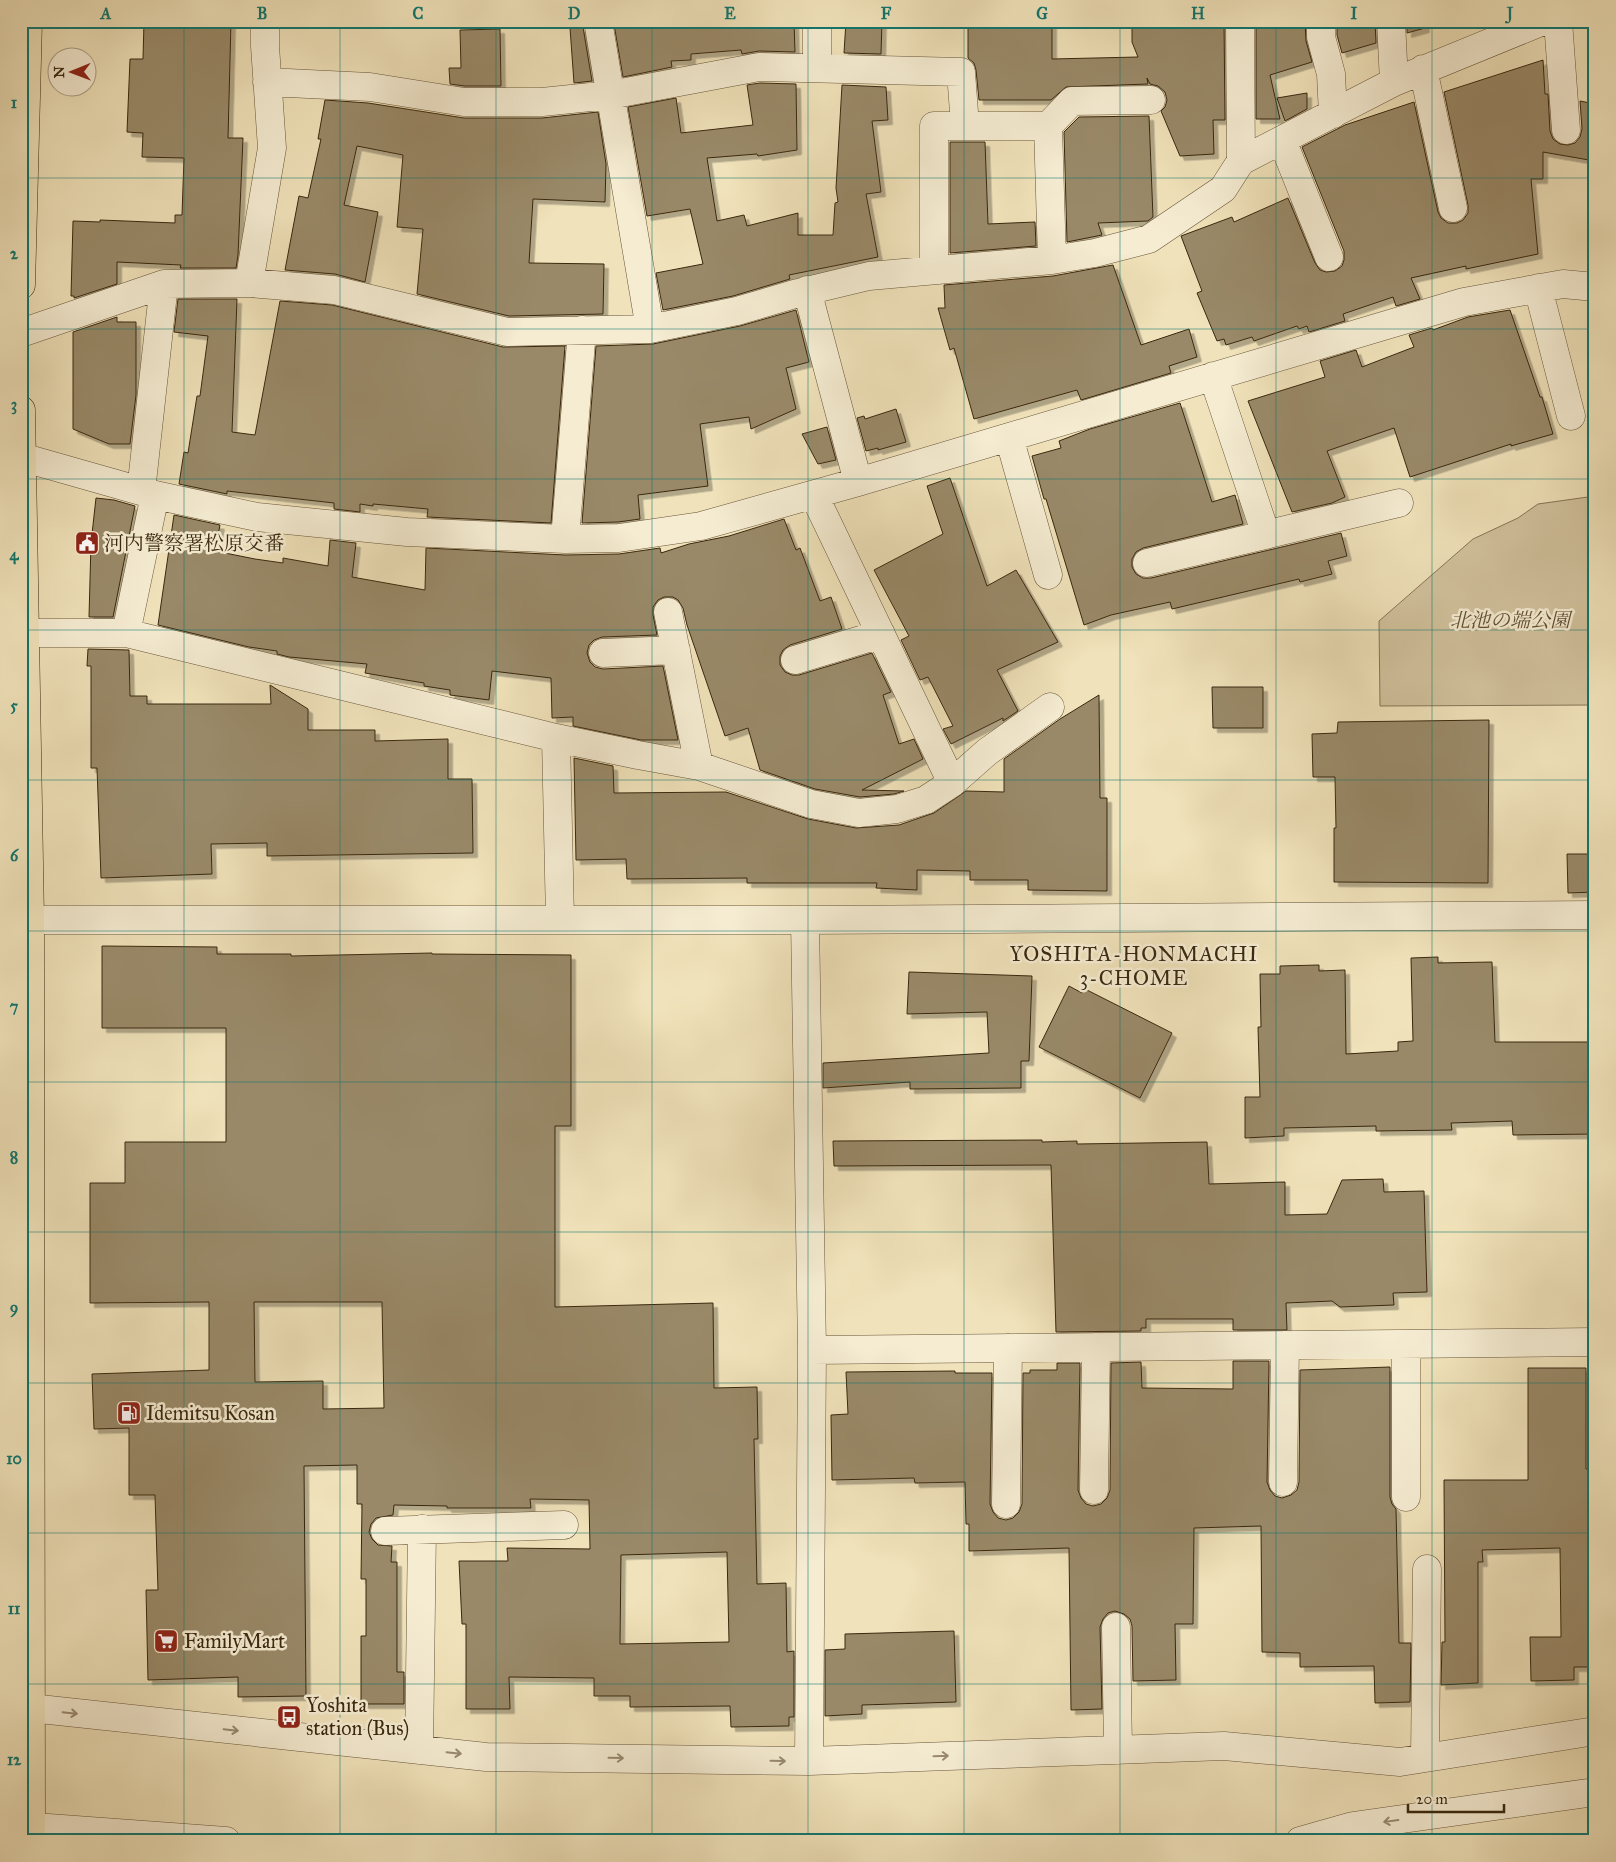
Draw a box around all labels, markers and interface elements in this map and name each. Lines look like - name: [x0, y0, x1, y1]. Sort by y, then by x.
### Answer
- text: A: [100, 4, 112, 23]
- text: B: [257, 4, 267, 23]
- text: C: [413, 4, 424, 23]
- text: D: [568, 4, 581, 23]
- text: E: [724, 4, 736, 23]
- text: F: [881, 4, 892, 23]
- text: G: [1036, 4, 1048, 23]
- text: H: [1191, 4, 1205, 23]
- text: I: [1351, 4, 1358, 23]
- text: J: [1505, 4, 1514, 24]
- north arrow: [48, 48, 98, 98]
- text: N: [51, 66, 68, 78]
- text: 1: [11, 93, 18, 112]
- text: 2: [10, 244, 19, 263]
- text: 3: [11, 395, 17, 415]
- public building icon: 河内警察署松原交番: [74, 530, 100, 556]
- place label: 河内警察署松原交番: [104, 531, 284, 555]
- text: 4: [10, 545, 20, 565]
- park label: 北池の端公園: [1450, 608, 1573, 632]
- text: 5: [10, 696, 18, 715]
- text: 6: [10, 846, 19, 865]
- district label: YOSHITA-HONMACHI 3-CHOME: [1010, 941, 1258, 991]
- text: 7: [10, 997, 19, 1016]
- text: 8: [10, 1148, 18, 1167]
- text: 9: [10, 1298, 18, 1318]
- fuel station icon: Idemitsu Kosan: [116, 1400, 142, 1426]
- place label: Idemitsu Kosan: [146, 1401, 275, 1425]
- text: 10: [6, 1449, 22, 1468]
- text: 11: [8, 1599, 21, 1618]
- supermarket icon: FamilyMart: [153, 1628, 179, 1654]
- place label: FamilyMart: [184, 1629, 285, 1653]
- place label: Yoshita station (Bus): [306, 1693, 409, 1741]
- bus stop icon: Yoshita station (Bus): [276, 1704, 302, 1730]
- one-way arrow: [61, 1708, 77, 1718]
- one-way arrow: [223, 1725, 239, 1735]
- one-way arrow: [445, 1748, 461, 1758]
- text: 12: [7, 1750, 22, 1769]
- one-way arrow: [932, 1751, 949, 1761]
- one-way arrow: [608, 1754, 624, 1763]
- one-way arrow: [770, 1756, 786, 1765]
- scale bar: [1408, 1782, 1505, 1814]
- text: 20 m: [1416, 1790, 1448, 1808]
- one-way arrow: [1383, 1816, 1399, 1826]

